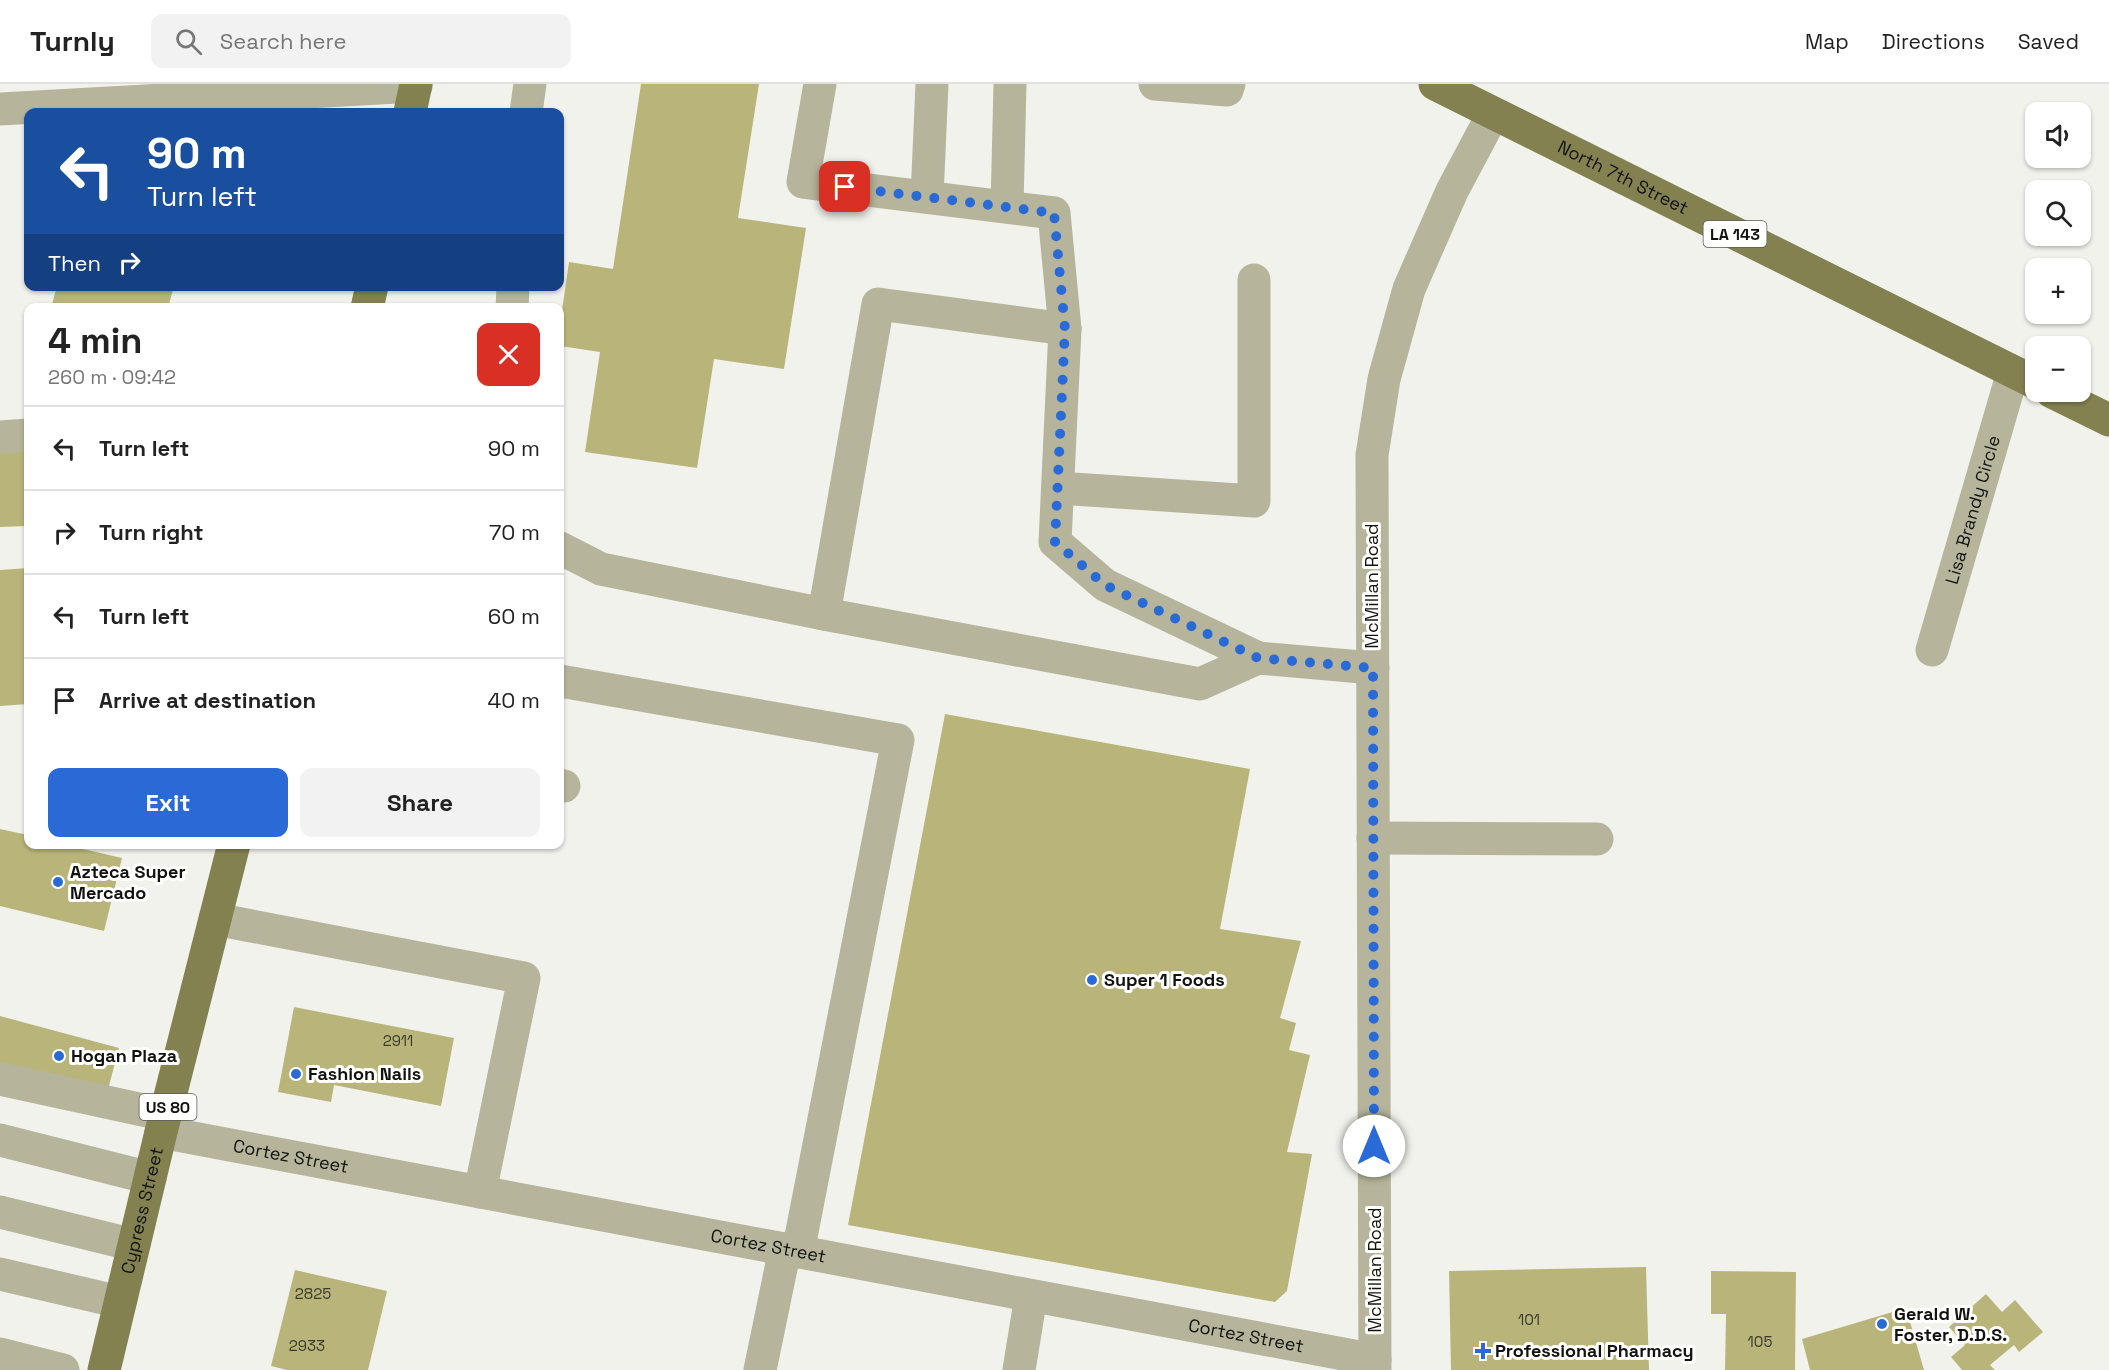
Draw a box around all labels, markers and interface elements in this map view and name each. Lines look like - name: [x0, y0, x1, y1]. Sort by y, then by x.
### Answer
- search box: [151, 14, 571, 68]
- text: Turnly: [30, 23, 115, 59]
- icon: search: [172, 25, 205, 58]
- text: Search here: [220, 27, 347, 55]
- text: Map: [1805, 28, 1849, 55]
- text: Directions: [1882, 28, 1985, 55]
- text: Saved: [2018, 28, 2079, 55]
- map controls: [2025, 102, 2091, 402]
- button: sound: [2025, 102, 2091, 168]
- text: 90 m: [147, 127, 247, 180]
- icon: left: [48, 132, 126, 210]
- street label: North 7th Street: [1554, 135, 1692, 219]
- pin: [819, 161, 870, 212]
- icon: arrive: [828, 170, 861, 203]
- text: Turn left: [147, 179, 257, 214]
- button: search: [2025, 180, 2091, 246]
- road number: LA 143: [1704, 221, 1766, 247]
- icon: right: [113, 246, 146, 279]
- text: Then: [48, 249, 101, 277]
- button: +: [2025, 258, 2091, 324]
- text: 4 min: [48, 318, 143, 364]
- button: close: [477, 323, 540, 386]
- button: −: [2025, 336, 2091, 402]
- text: 260 m · 09:42: [48, 364, 176, 390]
- icon: left: [48, 432, 81, 465]
- street label: Lisa Brandy Circle: [1940, 433, 2005, 587]
- text: Turn left: [99, 434, 189, 462]
- text: 90 m: [488, 434, 540, 462]
- icon: right: [48, 516, 81, 549]
- text: Turn right: [99, 518, 204, 546]
- text: 70 m: [489, 518, 540, 546]
- street label: McMillan Road: [1360, 523, 1383, 649]
- icon: left: [48, 600, 81, 633]
- text: Turn left: [99, 602, 189, 630]
- text: 60 m: [488, 602, 540, 630]
- icon: arrive: [48, 684, 81, 717]
- text: Arrive at destination: [99, 686, 316, 714]
- text: 40 m: [488, 686, 540, 714]
- button: Exit: [48, 768, 288, 837]
- button: Share: [300, 768, 540, 837]
- place label: Azteca Super Mercado: [70, 860, 186, 904]
- marker: Azteca Super Mercado: [51, 875, 65, 889]
- place label: Super 1 Foods: [1104, 968, 1225, 991]
- marker: Super 1 Foods: [1085, 973, 1099, 987]
- house number: 2911: [383, 1031, 413, 1050]
- place label: Hogan Plaza: [71, 1044, 178, 1067]
- marker: Hogan Plaza: [52, 1049, 66, 1063]
- place label: Fashion Nails: [308, 1062, 421, 1085]
- marker: Fashion Nails: [289, 1067, 303, 1081]
- road number: US 80: [140, 1094, 196, 1120]
- position arrow: [1342, 1114, 1406, 1178]
- street label: Cortez Street: [231, 1134, 350, 1178]
- street label: Cypress Street: [115, 1145, 168, 1276]
- street label: McMillan Road: [1363, 1207, 1386, 1333]
- street label: Cortez Street: [709, 1223, 828, 1268]
- house number: 2825: [295, 1284, 331, 1303]
- place label: Gerald W. Foster, D.D.S.: [1894, 1302, 2007, 1346]
- house number: 101: [1518, 1310, 1540, 1329]
- street label: Cortez Street: [1187, 1313, 1306, 1357]
- marker: Gerald W. Foster, D.D.S.: [1875, 1317, 1889, 1331]
- house number: 105: [1748, 1332, 1772, 1351]
- house number: 2933: [289, 1336, 325, 1355]
- place label: Professional Pharmacy: [1495, 1339, 1694, 1362]
- marker: Professional Pharmacy: [1476, 1344, 1490, 1358]

